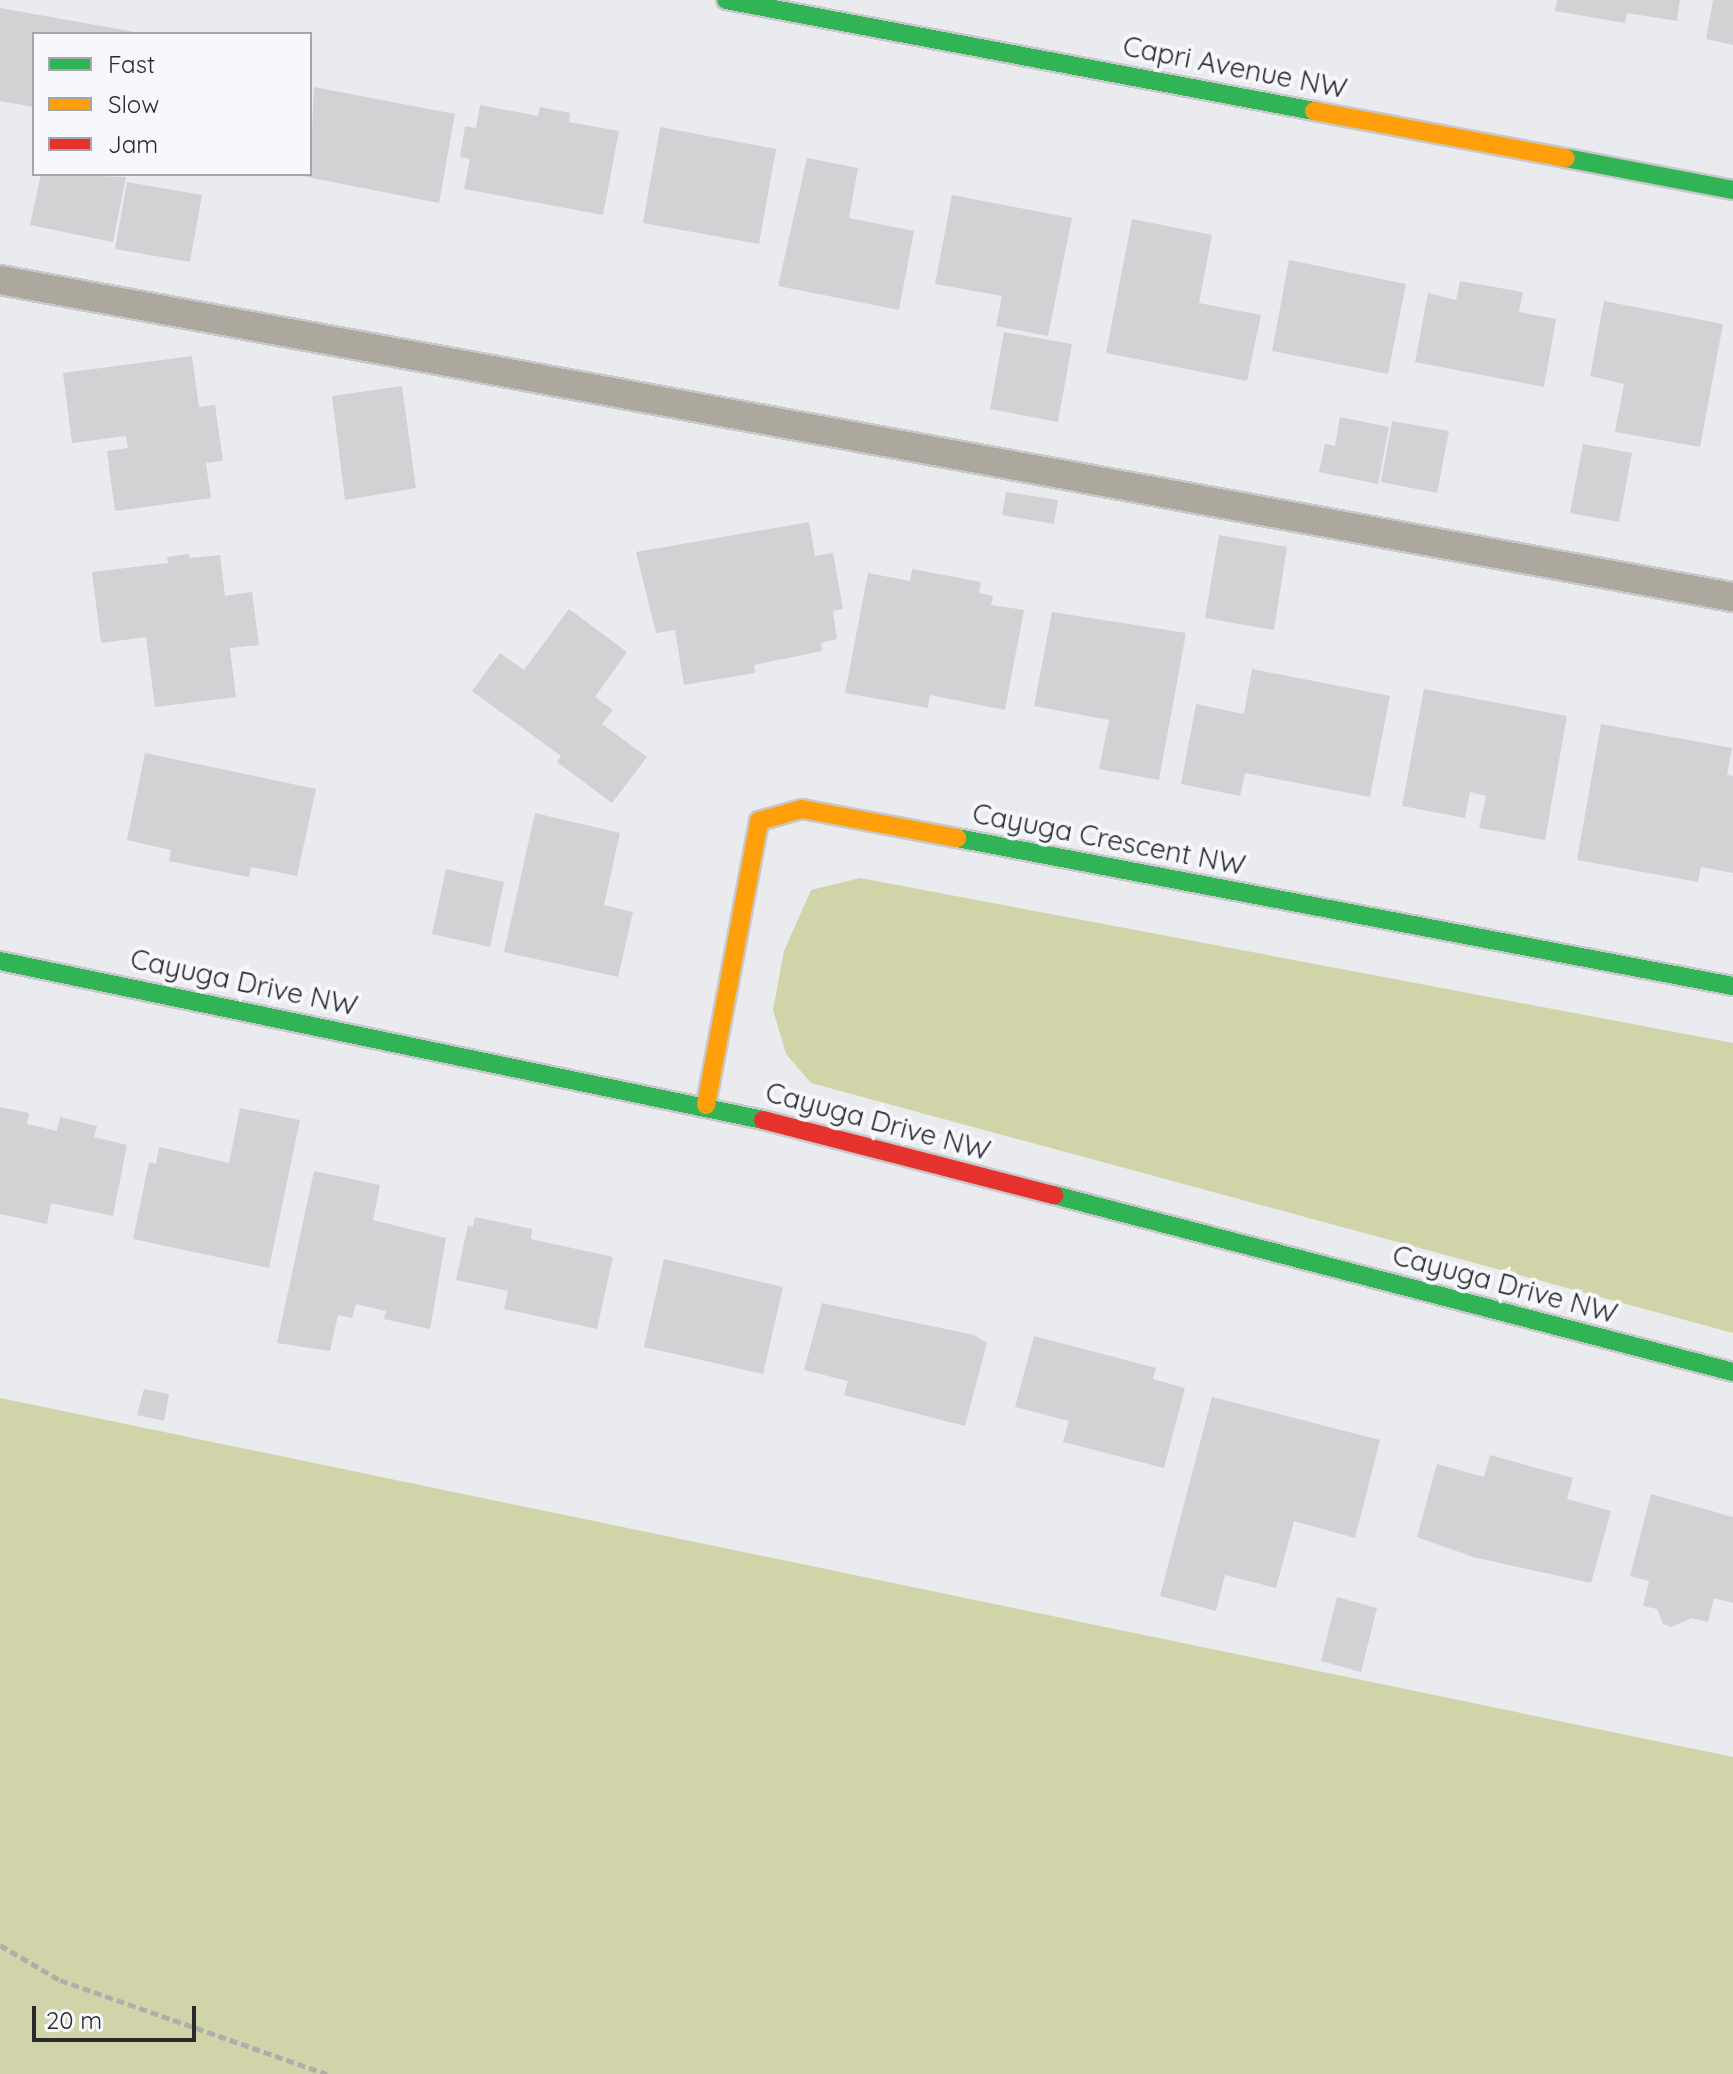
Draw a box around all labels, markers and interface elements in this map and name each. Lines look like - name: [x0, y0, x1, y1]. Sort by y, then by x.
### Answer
- street label: Capri Avenue NW: [1120, 29, 1350, 105]
- legend: [32, 32, 312, 176]
- text: Fast: [108, 49, 155, 79]
- text: Slow: [108, 89, 159, 119]
- text: Jam: [108, 129, 158, 159]
- street label: Cayuga Crescent NW: [970, 796, 1248, 882]
- street label: Cayuga Drive NW: [127, 942, 361, 1022]
- street label: Cayuga Drive NW: [762, 1075, 994, 1167]
- street label: Cayuga Drive NW: [1389, 1238, 1621, 1330]
- scale bar: [36, 1990, 200, 2040]
- text: 20 m: [46, 2005, 102, 2035]

